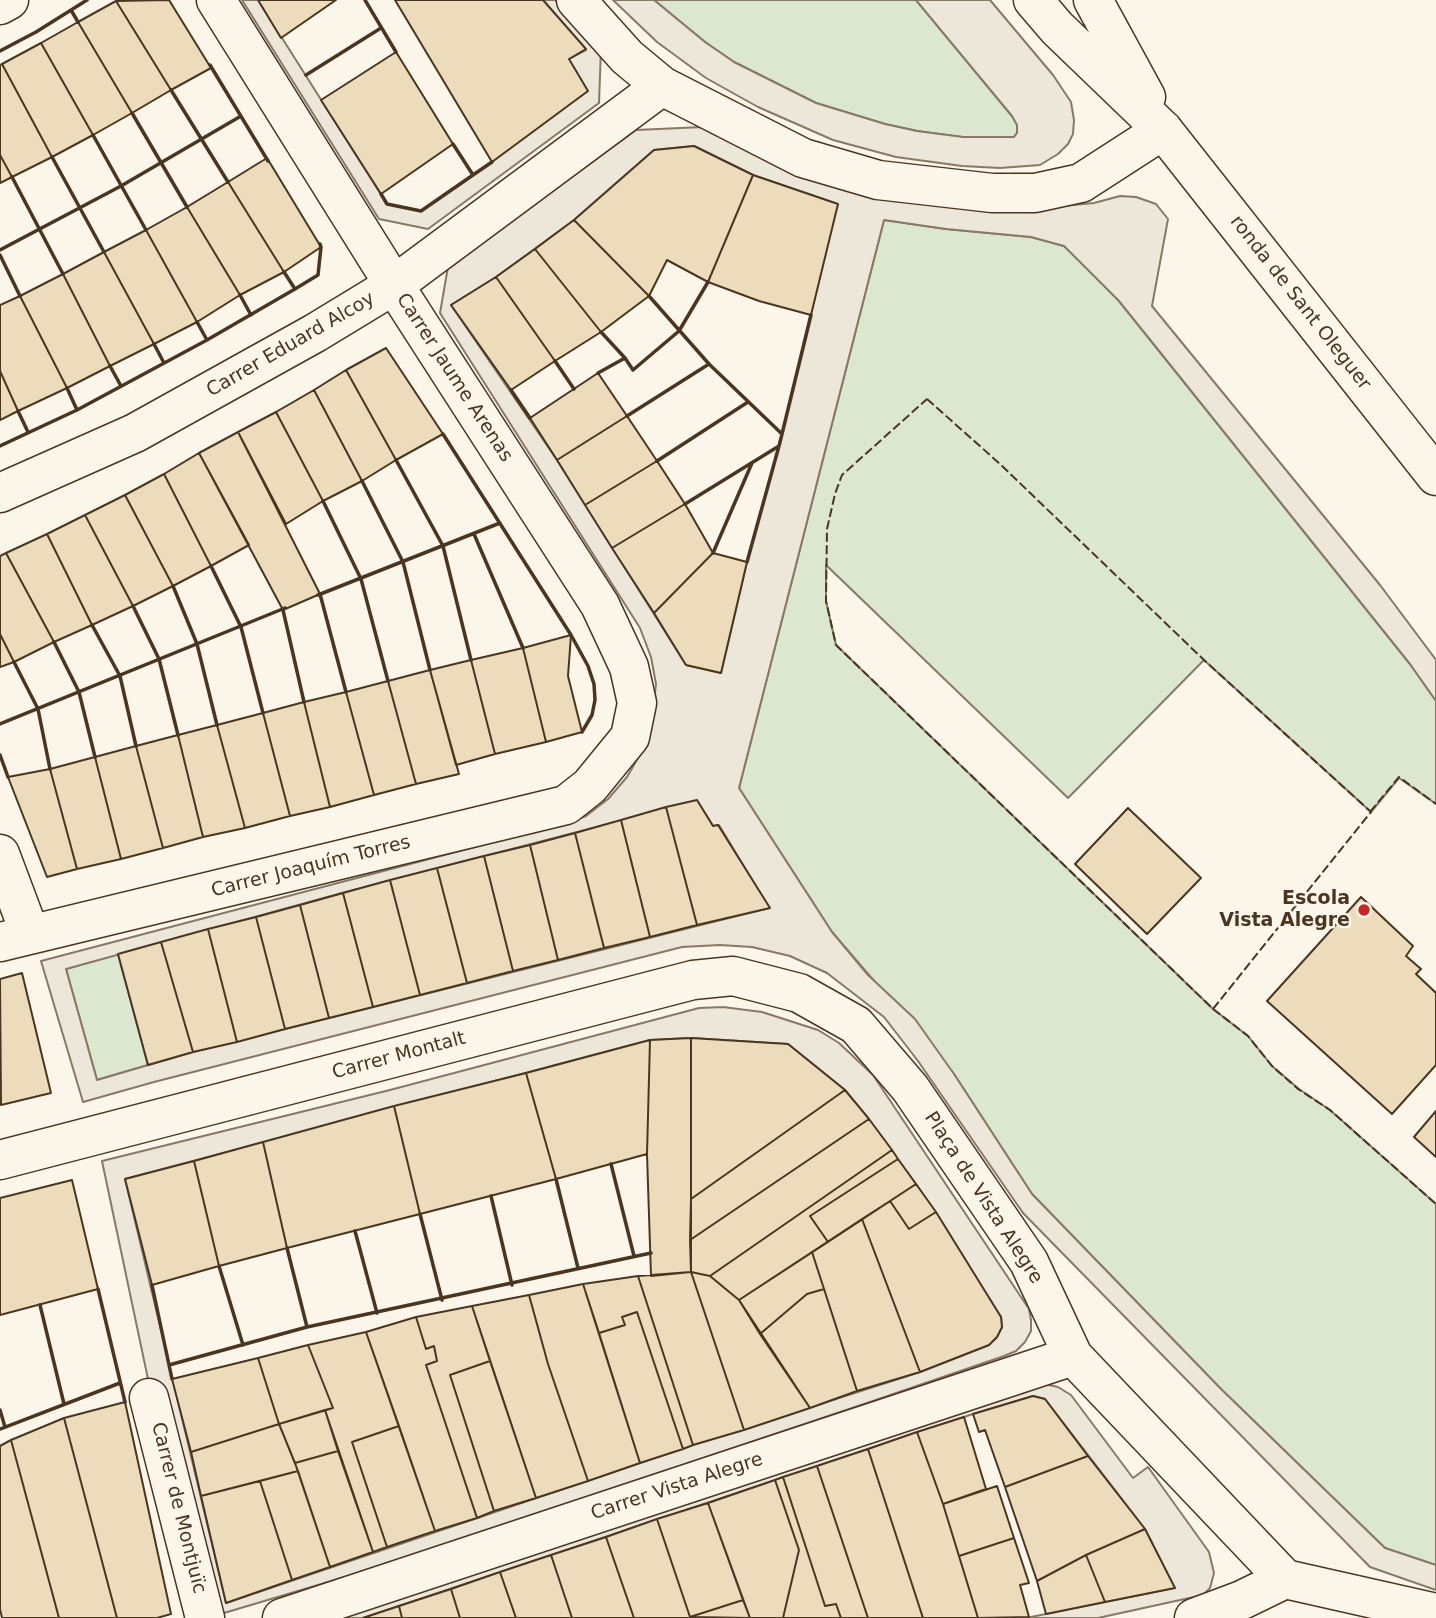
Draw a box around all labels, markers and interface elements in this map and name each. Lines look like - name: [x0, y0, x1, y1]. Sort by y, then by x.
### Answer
- street label: ronda de Sant Oleguer: [1225, 211, 1375, 395]
- street label: Carrer Eduard Alcoy: [203, 288, 379, 402]
- street label: Carrer Jaume Arenas: [391, 289, 517, 467]
- street label: Carrer Joaquím Torres: [209, 831, 413, 903]
- place label: Escola Vista Alegre: [1219, 888, 1350, 932]
- marker: Escola Vista Alegre: [1356, 902, 1372, 918]
- street label: Carrer Montalt: [330, 1027, 468, 1085]
- street label: Plaça de Vista Alegre: [919, 1108, 1047, 1288]
- street label: Carrer de Montjuïc: [146, 1420, 210, 1596]
- street label: Carrer Vista Alegre: [588, 1448, 766, 1526]

